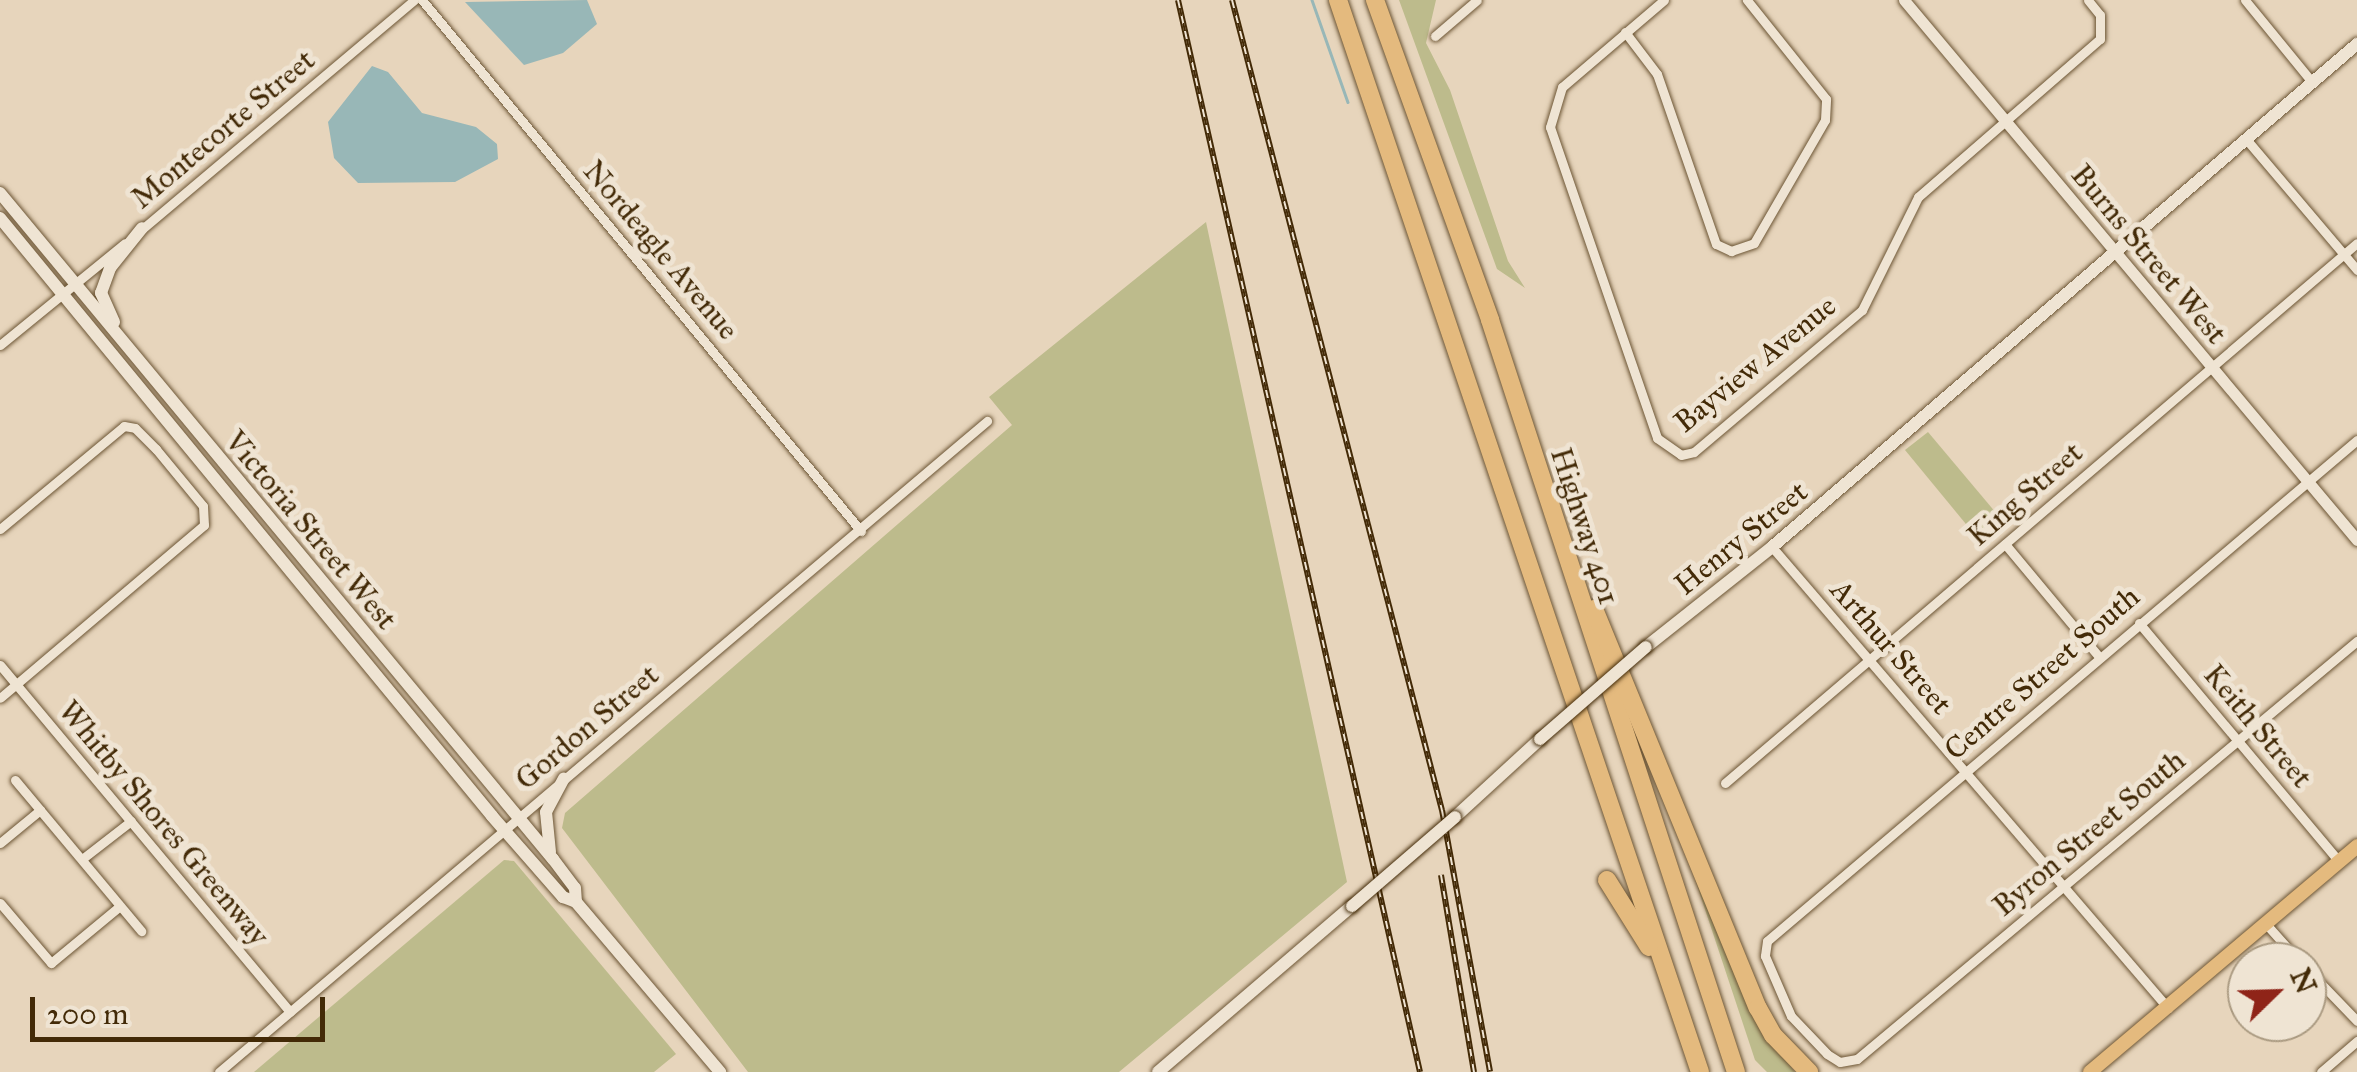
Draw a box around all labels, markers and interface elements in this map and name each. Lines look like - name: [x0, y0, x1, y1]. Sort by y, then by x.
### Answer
- street label: Montecorte Street: [124, 42, 322, 216]
- street label: Nordeagle Avenue: [576, 153, 746, 347]
- street label: Burns Street West: [2064, 157, 2234, 351]
- street label: Bayview Avenue: [1667, 288, 1843, 440]
- street label: Victoria Street West: [217, 423, 405, 637]
- street label: King Street: [1960, 434, 2090, 554]
- street label: Highway 401: [1543, 443, 1627, 609]
- street label: Henry Street: [1667, 473, 1815, 603]
- street label: Arthur Street: [1823, 572, 1959, 722]
- street label: Centre Street South: [1937, 579, 2147, 767]
- street label: Gordon Street: [508, 657, 666, 797]
- street label: Keith Street: [2196, 657, 2320, 795]
- street label: Whitby Shores Greenway: [51, 693, 277, 953]
- street label: Byron Street South: [1986, 742, 2192, 924]
- north arrow: [2227, 942, 2327, 1042]
- text: N: [2282, 963, 2324, 999]
- scale bar: [35, 977, 330, 1039]
- text: 200 m: [47, 996, 128, 1032]

